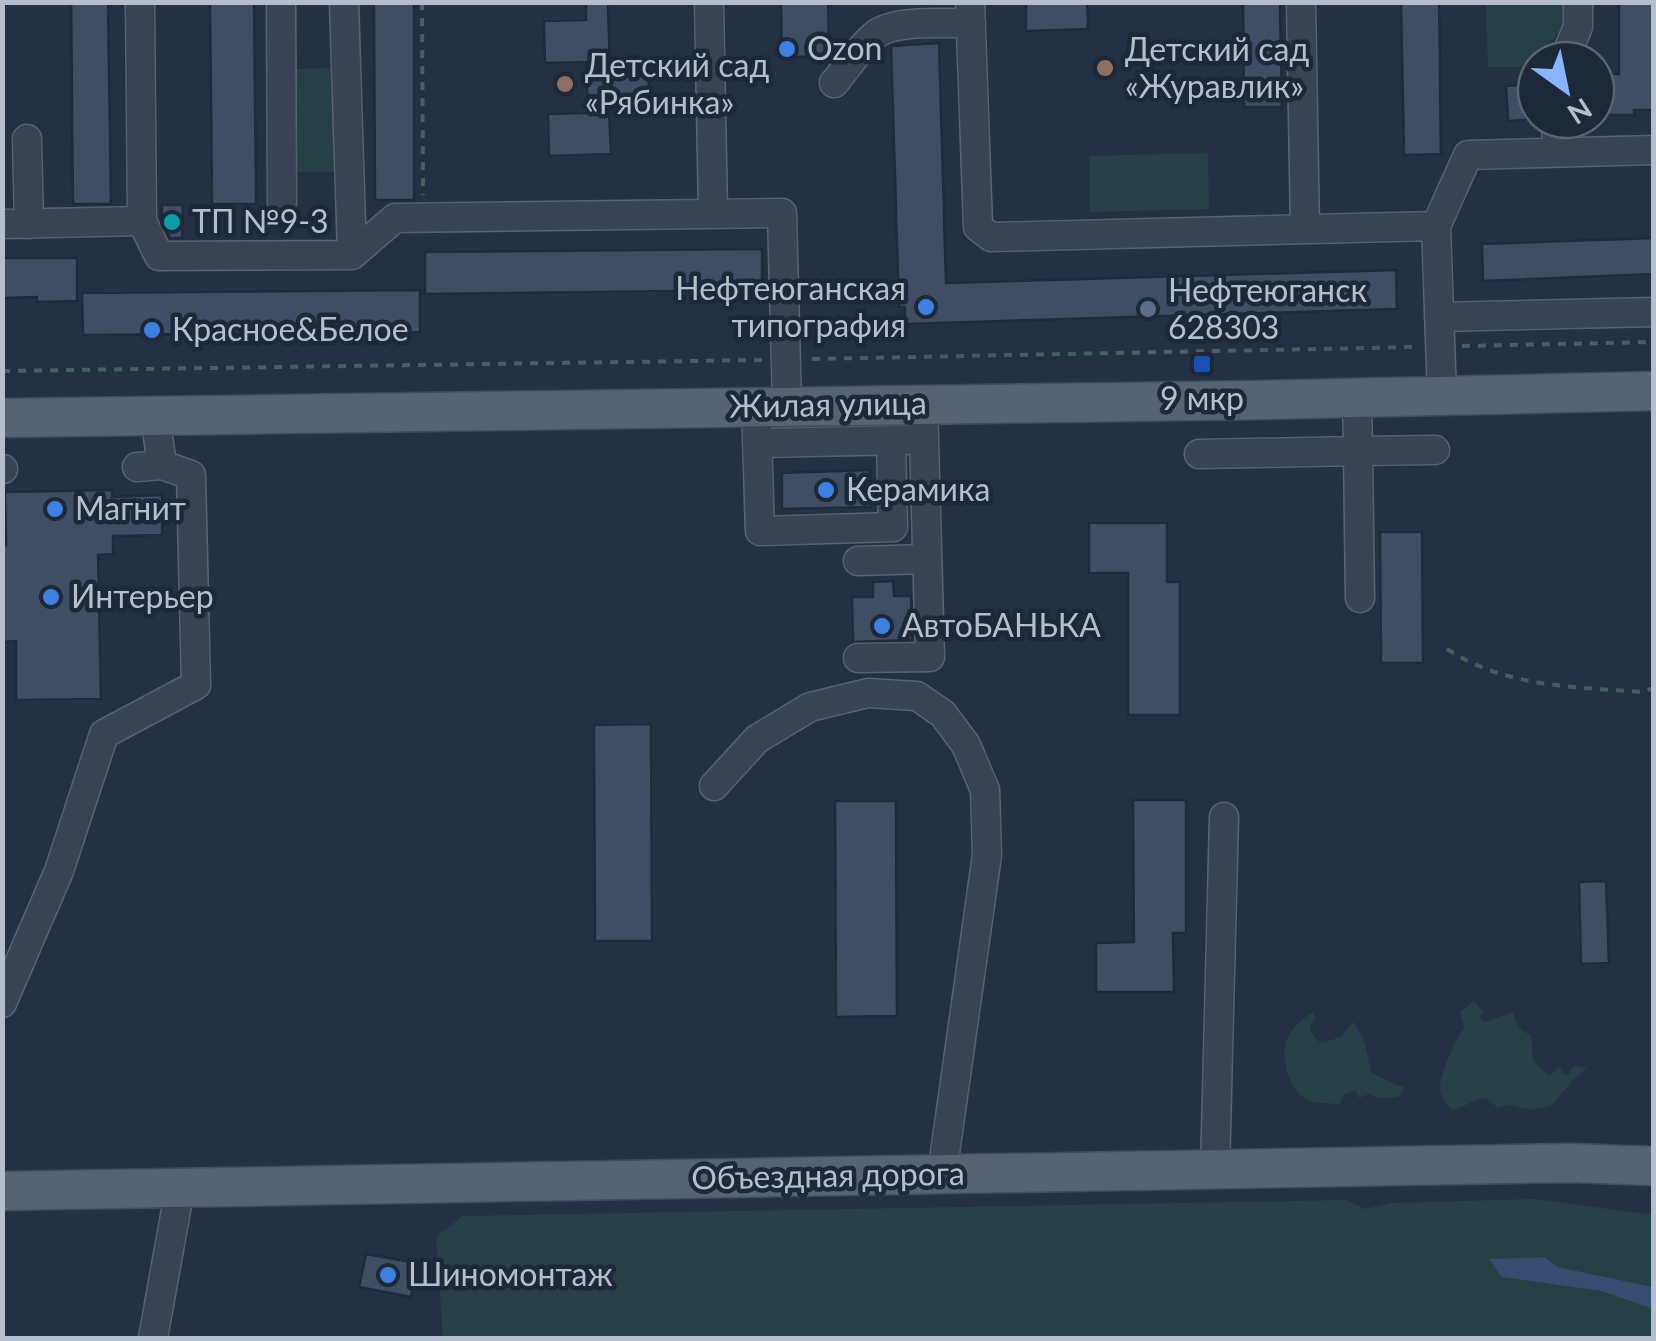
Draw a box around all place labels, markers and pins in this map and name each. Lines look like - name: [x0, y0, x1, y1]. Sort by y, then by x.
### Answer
- place label: Ozon: [807, 28, 882, 67]
- place label: Детский сад «Журавлик»: [1125, 29, 1309, 105]
- marker: Ozon: [776, 38, 798, 60]
- place label: Детский сад «Рябинка»: [585, 45, 769, 121]
- marker: Детский сад «Журавлик»: [1094, 57, 1116, 79]
- marker: Детский сад «Рябинка»: [554, 73, 576, 95]
- place label: ТП №9-3: [192, 201, 329, 240]
- marker: ТП №9-3: [161, 211, 183, 233]
- place label: Нефтеюганская типография: [675, 268, 906, 344]
- place label: Нефтеюганск 628303: [1168, 270, 1367, 346]
- marker: Нефтеюганская типография: [915, 296, 937, 318]
- marker: Нефтеюганск 628303: [1137, 298, 1159, 320]
- place label: Красное&Белое: [172, 309, 409, 348]
- marker: Красное&Белое: [141, 319, 163, 341]
- marker: 9 мкр: [1191, 353, 1213, 375]
- place label: 9 мкр: [1160, 378, 1244, 417]
- place label: Керамика: [846, 469, 990, 508]
- marker: Керамика: [815, 479, 837, 501]
- place label: Магнит: [75, 488, 186, 527]
- marker: Магнит: [44, 498, 66, 520]
- place label: Интерьер: [71, 576, 214, 615]
- marker: Интерьер: [40, 586, 62, 608]
- place label: АвтоБАНЬКА: [902, 605, 1101, 644]
- marker: АвтоБАНЬКА: [871, 615, 893, 637]
- place label: Шиномонтаж: [408, 1254, 613, 1293]
- marker: Шиномонтаж: [377, 1264, 399, 1286]

